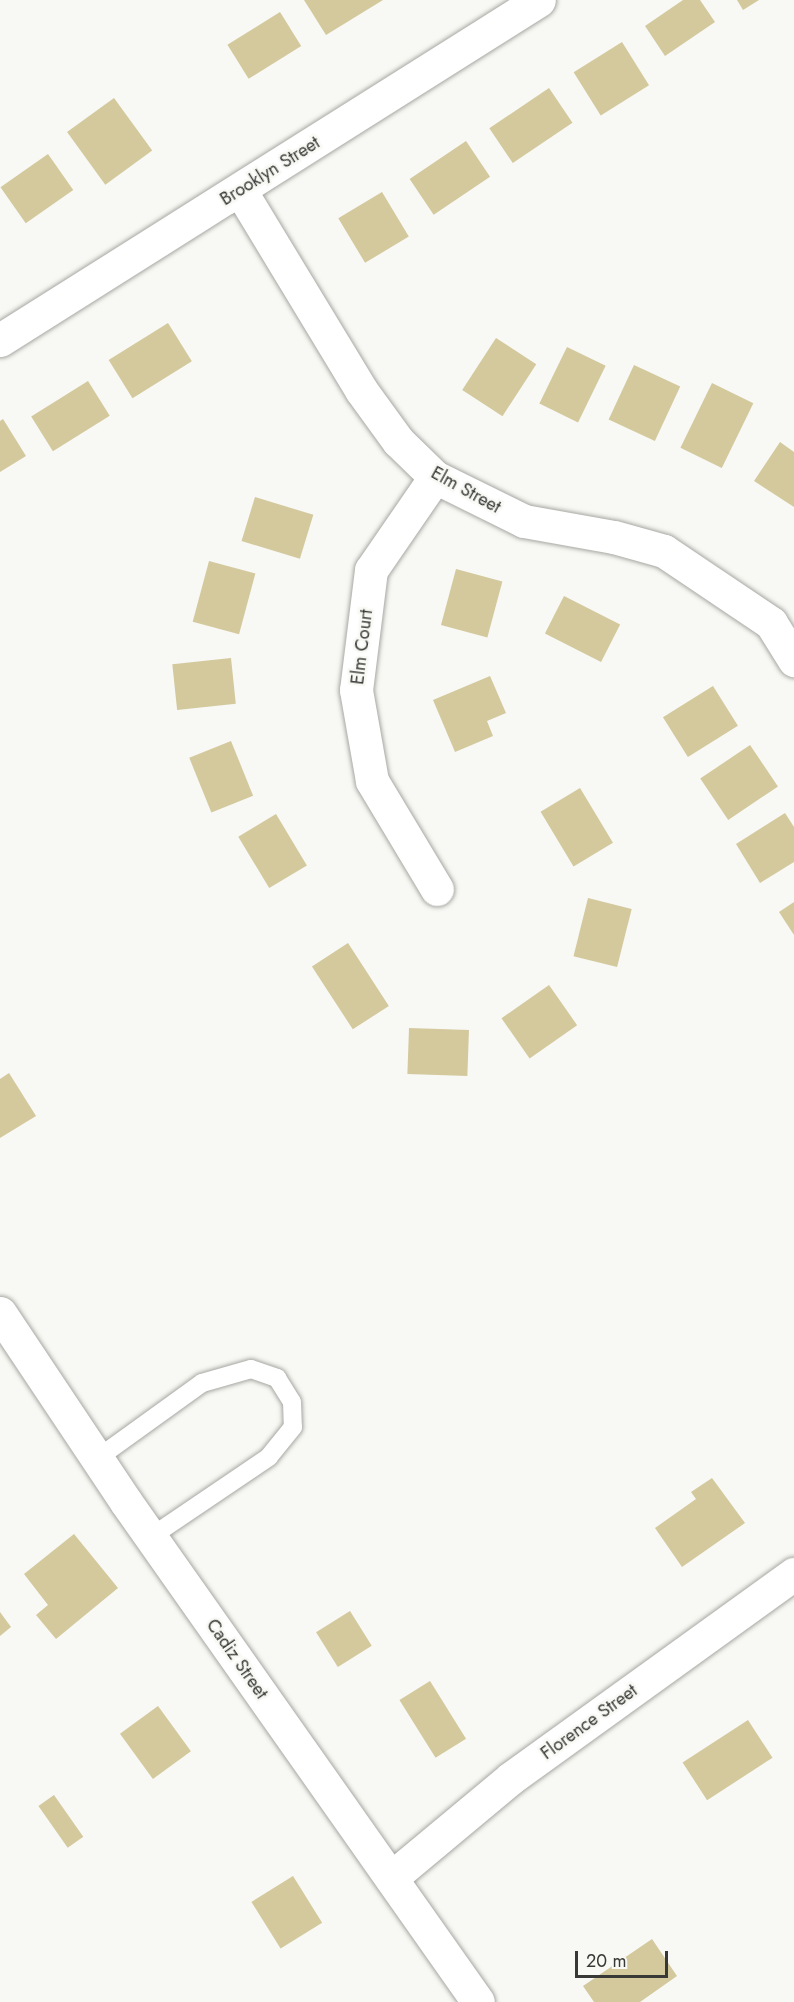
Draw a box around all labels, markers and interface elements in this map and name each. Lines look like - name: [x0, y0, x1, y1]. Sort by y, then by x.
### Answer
- street label: Brooklyn Street: [216, 132, 324, 210]
- street label: Elm Street: [427, 462, 505, 518]
- street label: Elm Court: [347, 608, 377, 686]
- street label: Cadiz Street: [202, 1615, 272, 1703]
- street label: Florence Street: [537, 1680, 641, 1764]
- scale bar: [578, 1939, 671, 1977]
- text: 20 m: [586, 1948, 626, 1974]

